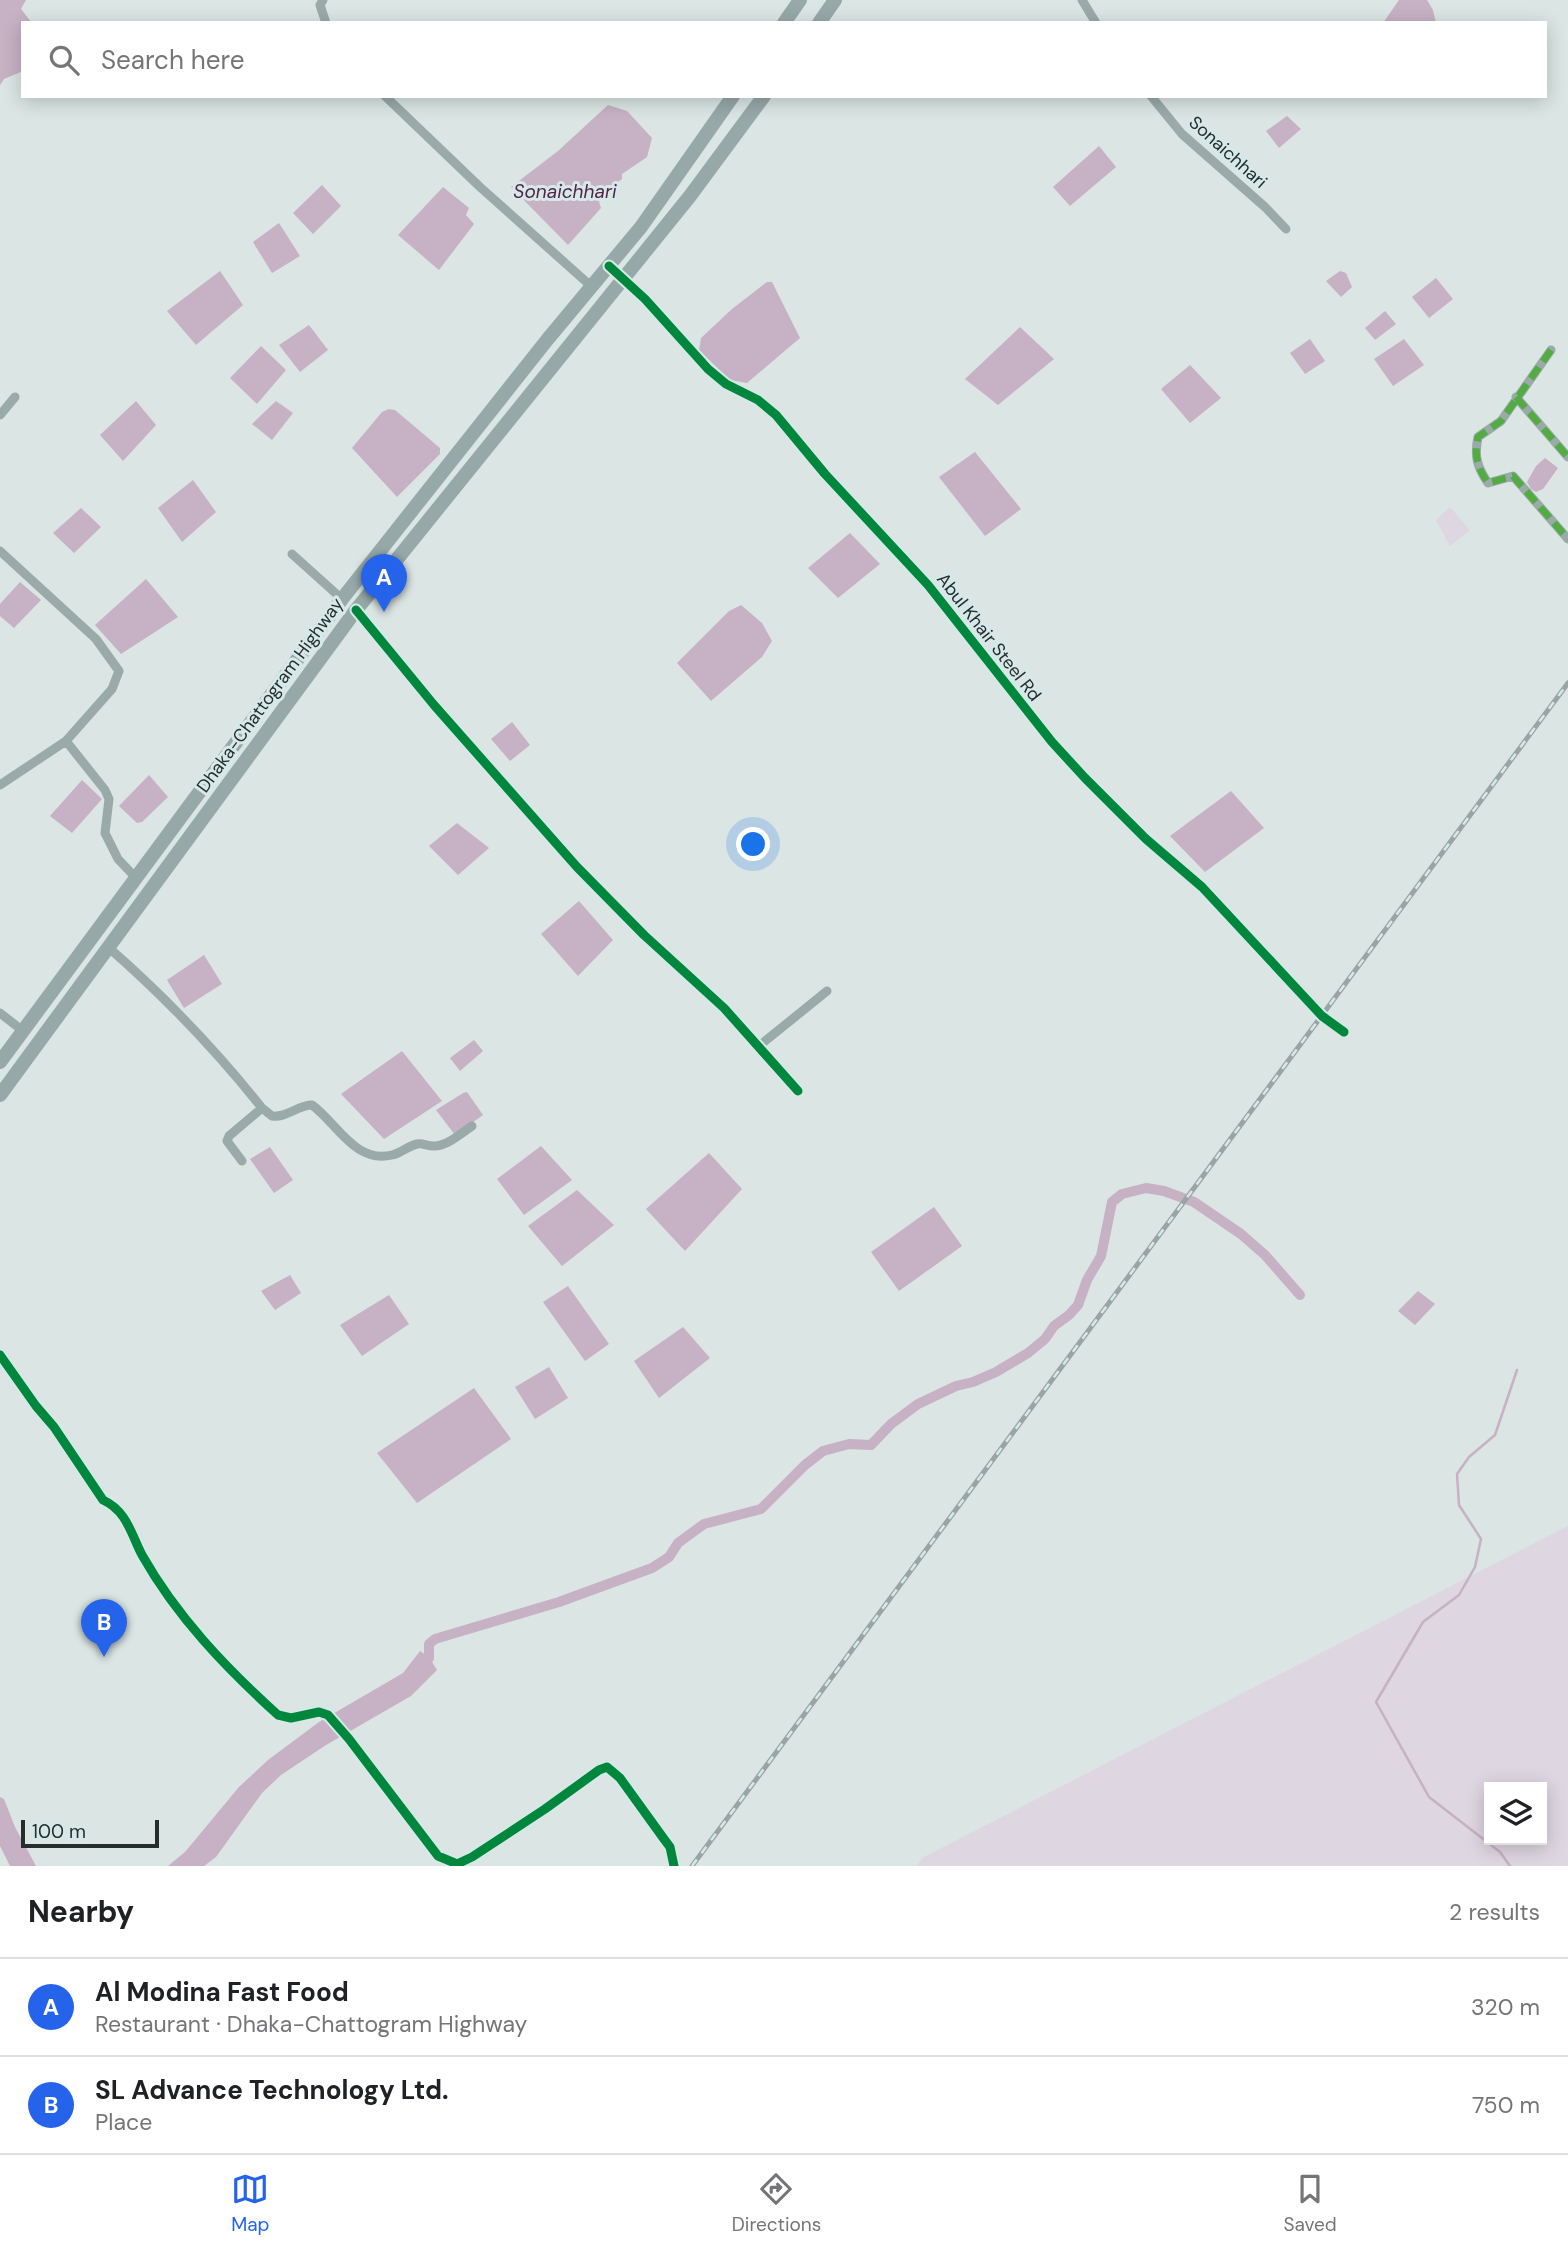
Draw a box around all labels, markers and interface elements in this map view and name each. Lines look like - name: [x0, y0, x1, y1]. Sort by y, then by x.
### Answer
- search box: [21, 21, 1547, 98]
- icon: search: [45, 41, 83, 79]
- text: Search here: [101, 43, 244, 77]
- street label: Sonaichhari: [1184, 111, 1272, 193]
- water label: Sonaichhari: [513, 179, 617, 204]
- pin: A: [361, 554, 407, 612]
- street label: Abul Khair Steel Rd: [931, 568, 1047, 706]
- street label: Dhaka-Chattogram Highway: [191, 593, 349, 797]
- your location: [736, 827, 770, 861]
- pin: B: [81, 1599, 127, 1657]
- map controls: [1484, 1782, 1547, 1845]
- button: layers: [1484, 1782, 1547, 1845]
- scale bar: [21, 1817, 159, 1849]
- text: 100 m: [32, 1819, 86, 1844]
- text: Nearby: [28, 1892, 134, 1931]
- text: 2 results: [1449, 1897, 1540, 1927]
- text: Al Modina Fast Food: [95, 1975, 349, 2009]
- text: A: [43, 1992, 59, 2022]
- text: 320 m: [1471, 1992, 1540, 2022]
- text: Restaurant · Dhaka-Chattogram Highway: [95, 2009, 527, 2039]
- text: SL Advance Technology Ltd.: [95, 2073, 449, 2107]
- text: B: [44, 2090, 58, 2120]
- text: 750 m: [1472, 2090, 1540, 2120]
- text: Place: [95, 2107, 152, 2137]
- tab: Map: [231, 2170, 269, 2237]
- tab: Directions: [732, 2170, 821, 2237]
- tab: Saved: [1284, 2170, 1337, 2237]

